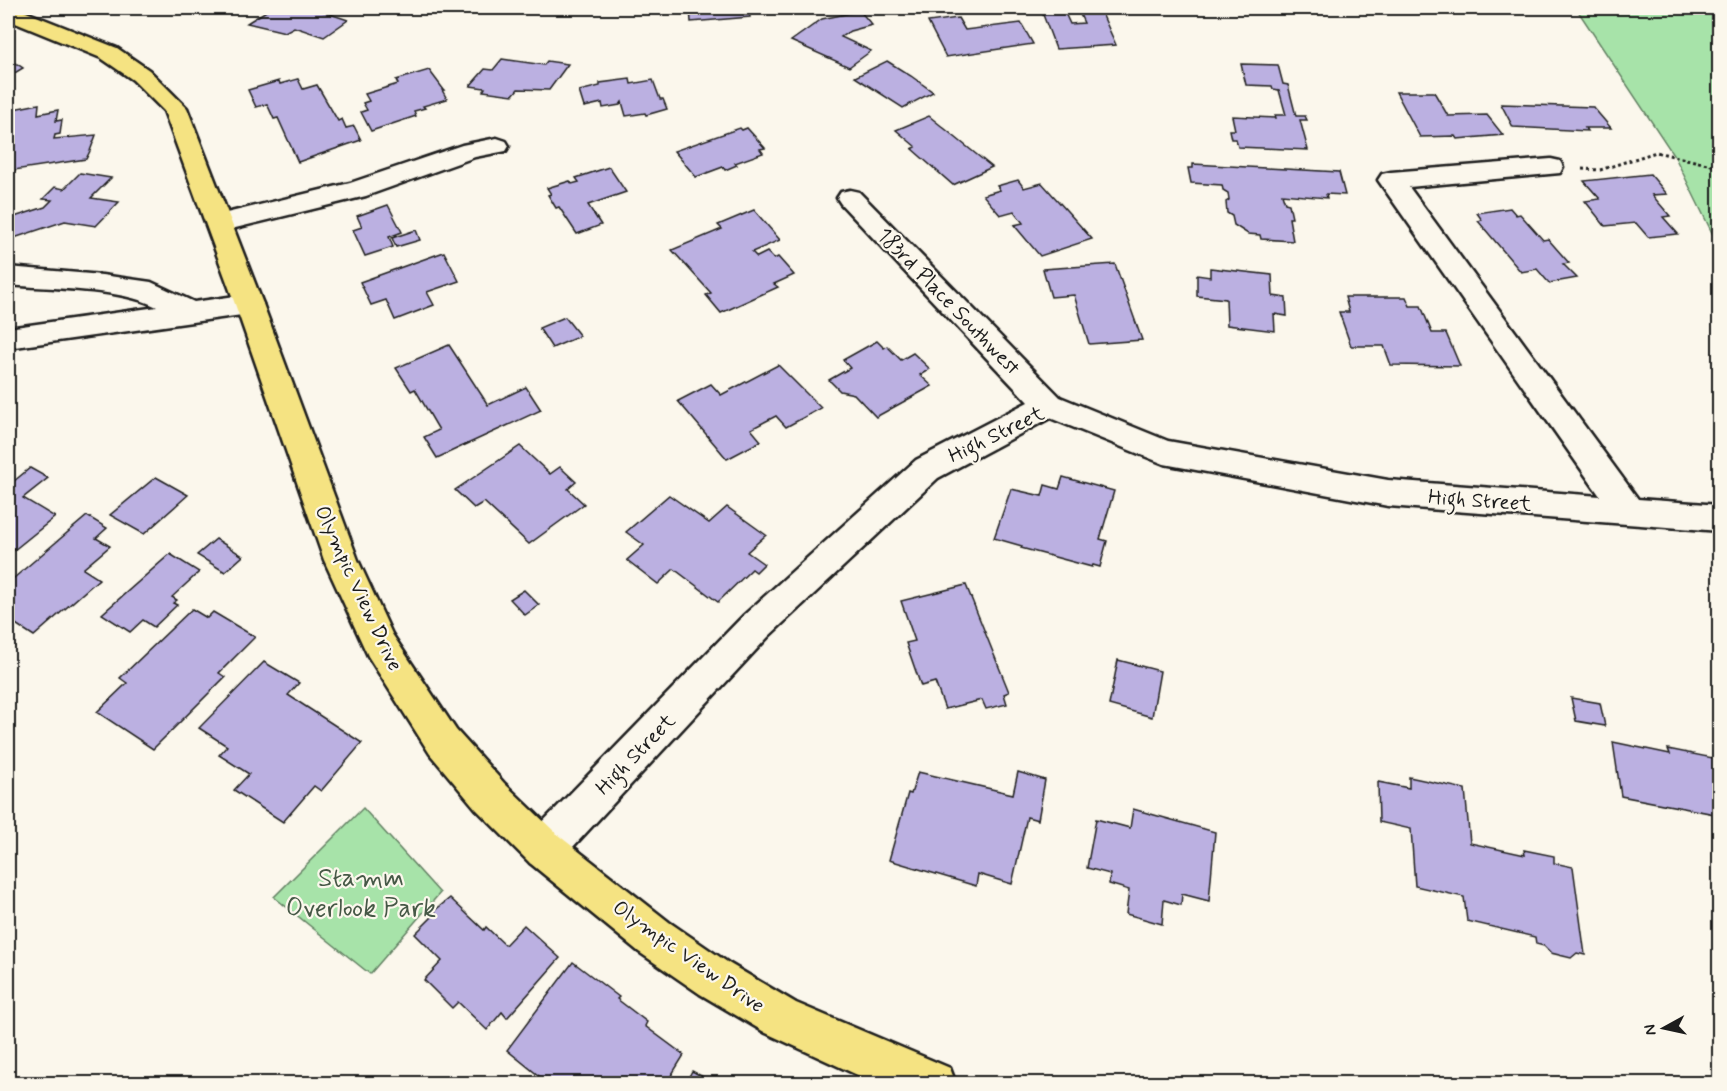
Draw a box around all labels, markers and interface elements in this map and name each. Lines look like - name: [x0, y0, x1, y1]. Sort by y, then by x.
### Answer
- street label: 183rd Place Southwest: [870, 222, 1026, 382]
- street label: High Street: [944, 399, 1051, 472]
- street label: High Street: [1427, 483, 1533, 521]
- street label: Olympic View Drive: [307, 501, 409, 676]
- street label: High Street: [590, 707, 684, 803]
- park label: Stamm Overlook Park: [286, 862, 436, 926]
- street label: Olympic View Drive: [607, 894, 770, 1020]
- north arrow: [1634, 998, 1694, 1058]
- text: N: [1639, 1023, 1662, 1037]

